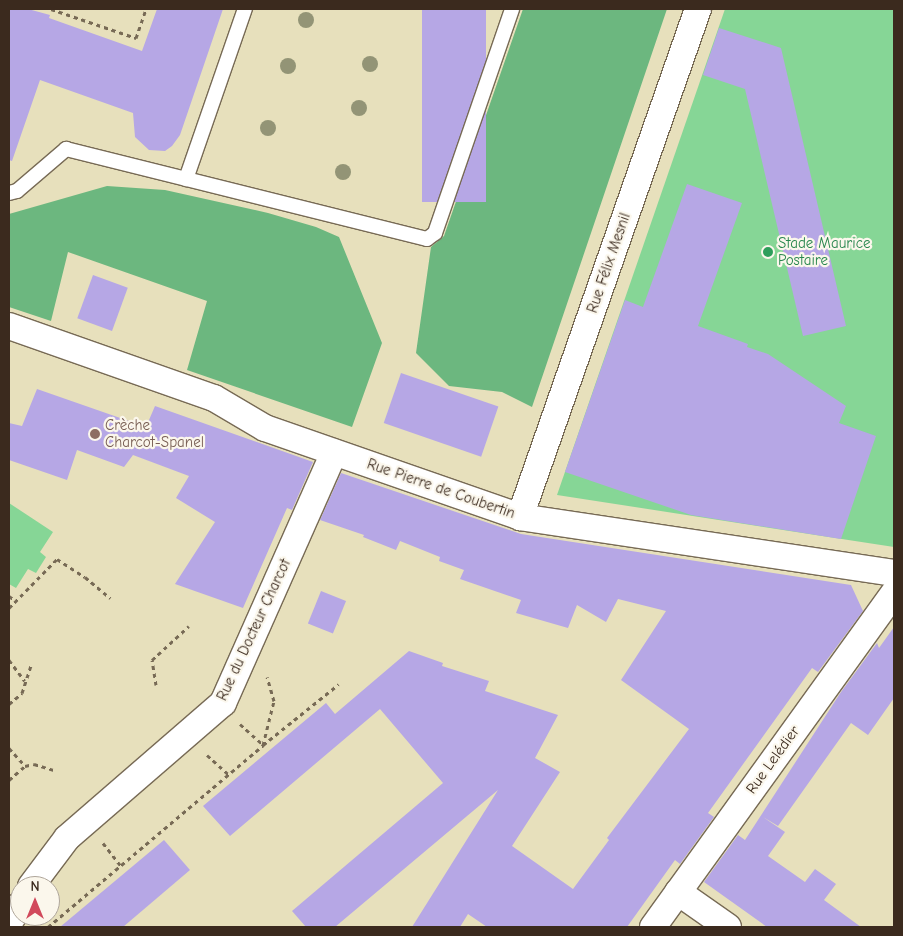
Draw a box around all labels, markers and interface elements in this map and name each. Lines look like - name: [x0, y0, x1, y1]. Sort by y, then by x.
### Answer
- street label: Rue Félix Mesnil: [583, 211, 635, 315]
- place label: Stade Maurice Postaire: [778, 234, 870, 269]
- marker: Stade Maurice Postaire: [762, 246, 774, 258]
- place label: Crèche Charcot-Spanel: [105, 416, 204, 451]
- marker: Crèche Charcot-Spanel: [89, 428, 101, 440]
- street label: Rue Pierre de Coubertin: [365, 455, 517, 523]
- street label: Rue du Docteur Charcot: [213, 556, 295, 704]
- street label: Rue Lelédier: [742, 723, 804, 797]
- north arrow: [10, 876, 60, 926]
- text: N: [30, 878, 40, 895]

